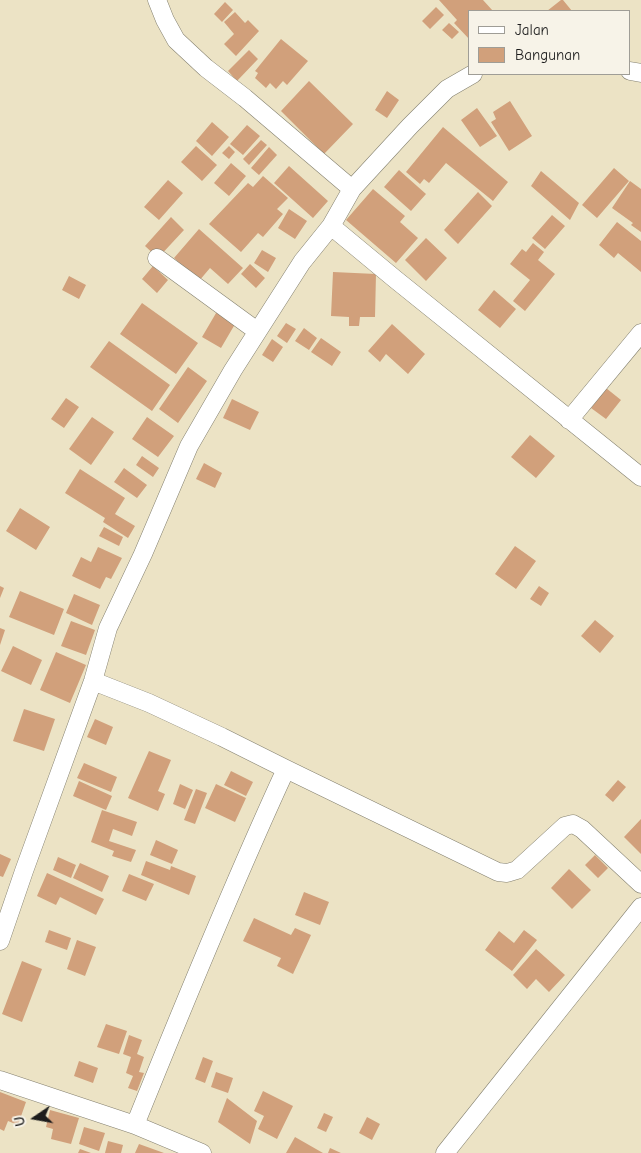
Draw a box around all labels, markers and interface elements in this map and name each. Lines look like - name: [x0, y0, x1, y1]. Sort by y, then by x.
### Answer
- legend: [468, 10, 631, 75]
- text: Jalan: [515, 21, 549, 39]
- text: Bangunan: [515, 46, 580, 64]
- north arrow: [10, 1093, 60, 1143]
- text: U: [11, 1115, 29, 1128]

